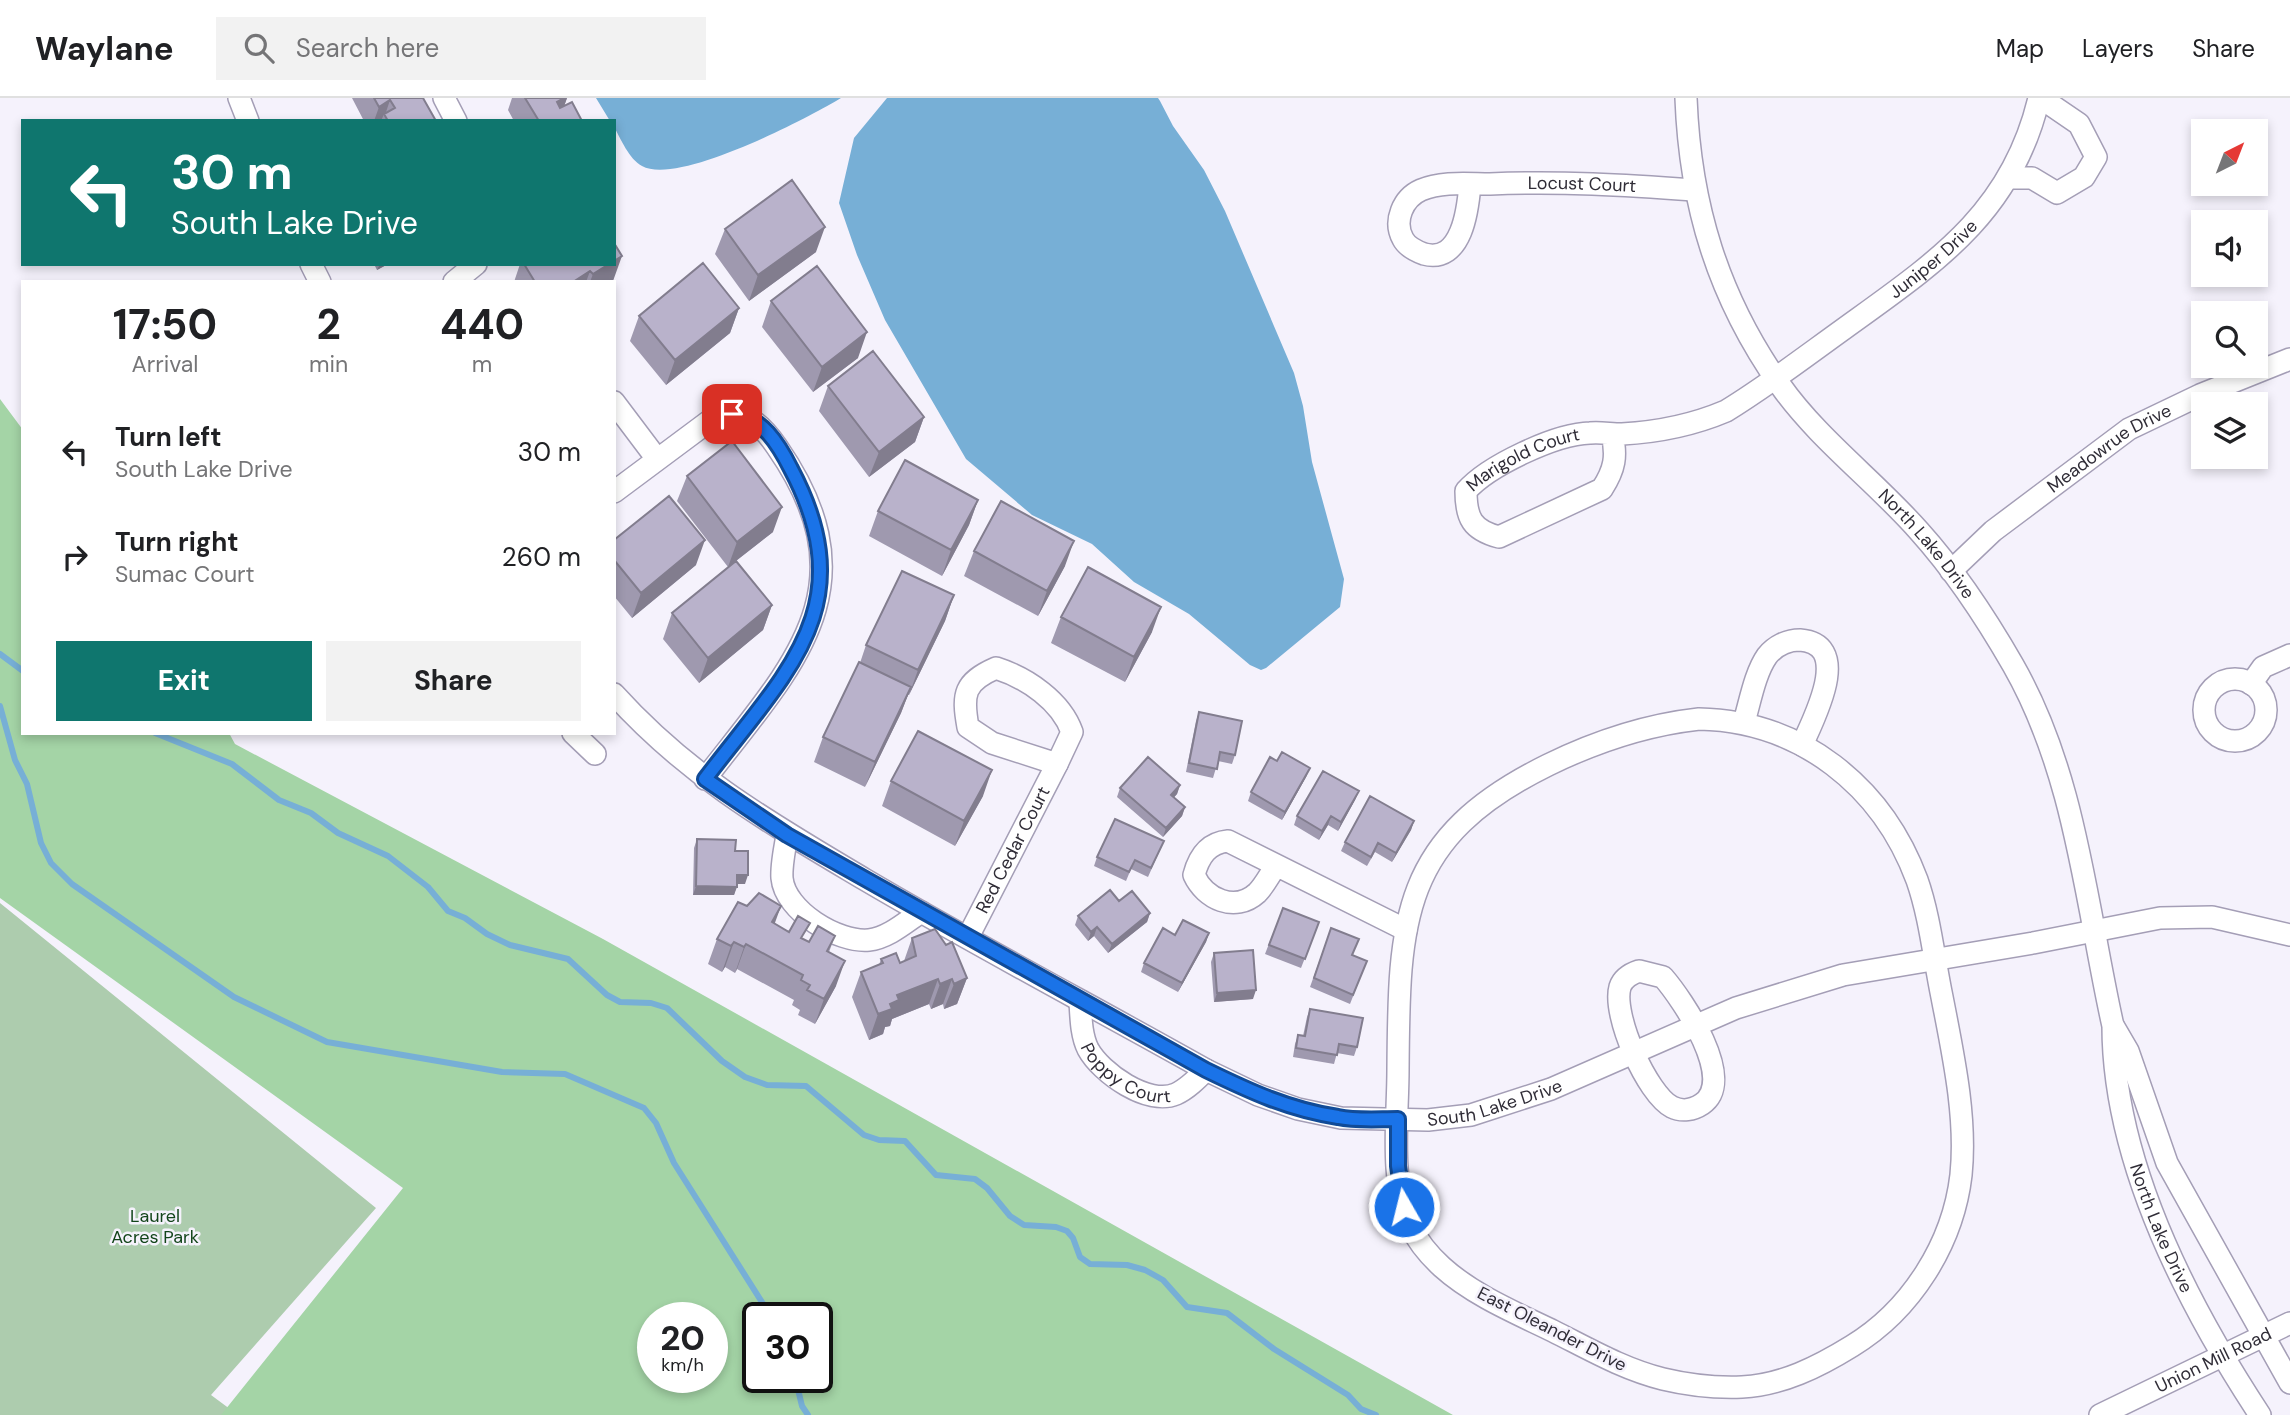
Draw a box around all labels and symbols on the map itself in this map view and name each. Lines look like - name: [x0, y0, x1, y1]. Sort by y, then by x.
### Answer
- north arrow: [2191, 119, 2268, 196]
- street label: Locust Court: [1528, 171, 1637, 198]
- street label: Juniper Drive: [1884, 215, 1983, 304]
- pin: [702, 384, 762, 444]
- street label: Meadowrue Drive: [2042, 398, 2175, 498]
- street label: Marigold Court: [1461, 422, 1582, 497]
- street label: North Lake Drive: [1873, 484, 1980, 604]
- street label: Red Cedar Court: [970, 782, 1055, 918]
- street label: Poppy Court: [1075, 1039, 1172, 1109]
- street label: South Lake Drive: [1426, 1074, 1566, 1132]
- street label: North Lake Drive: [2124, 1161, 2198, 1297]
- position arrow: [1367, 1170, 1441, 1244]
- park label: Laurel Acres Park: [111, 1204, 199, 1249]
- street label: East Oleander Drive: [1473, 1281, 1631, 1377]
- speed limit sign: 30: [742, 1302, 833, 1393]
- street label: Union Mill Road: [2151, 1322, 2276, 1398]

